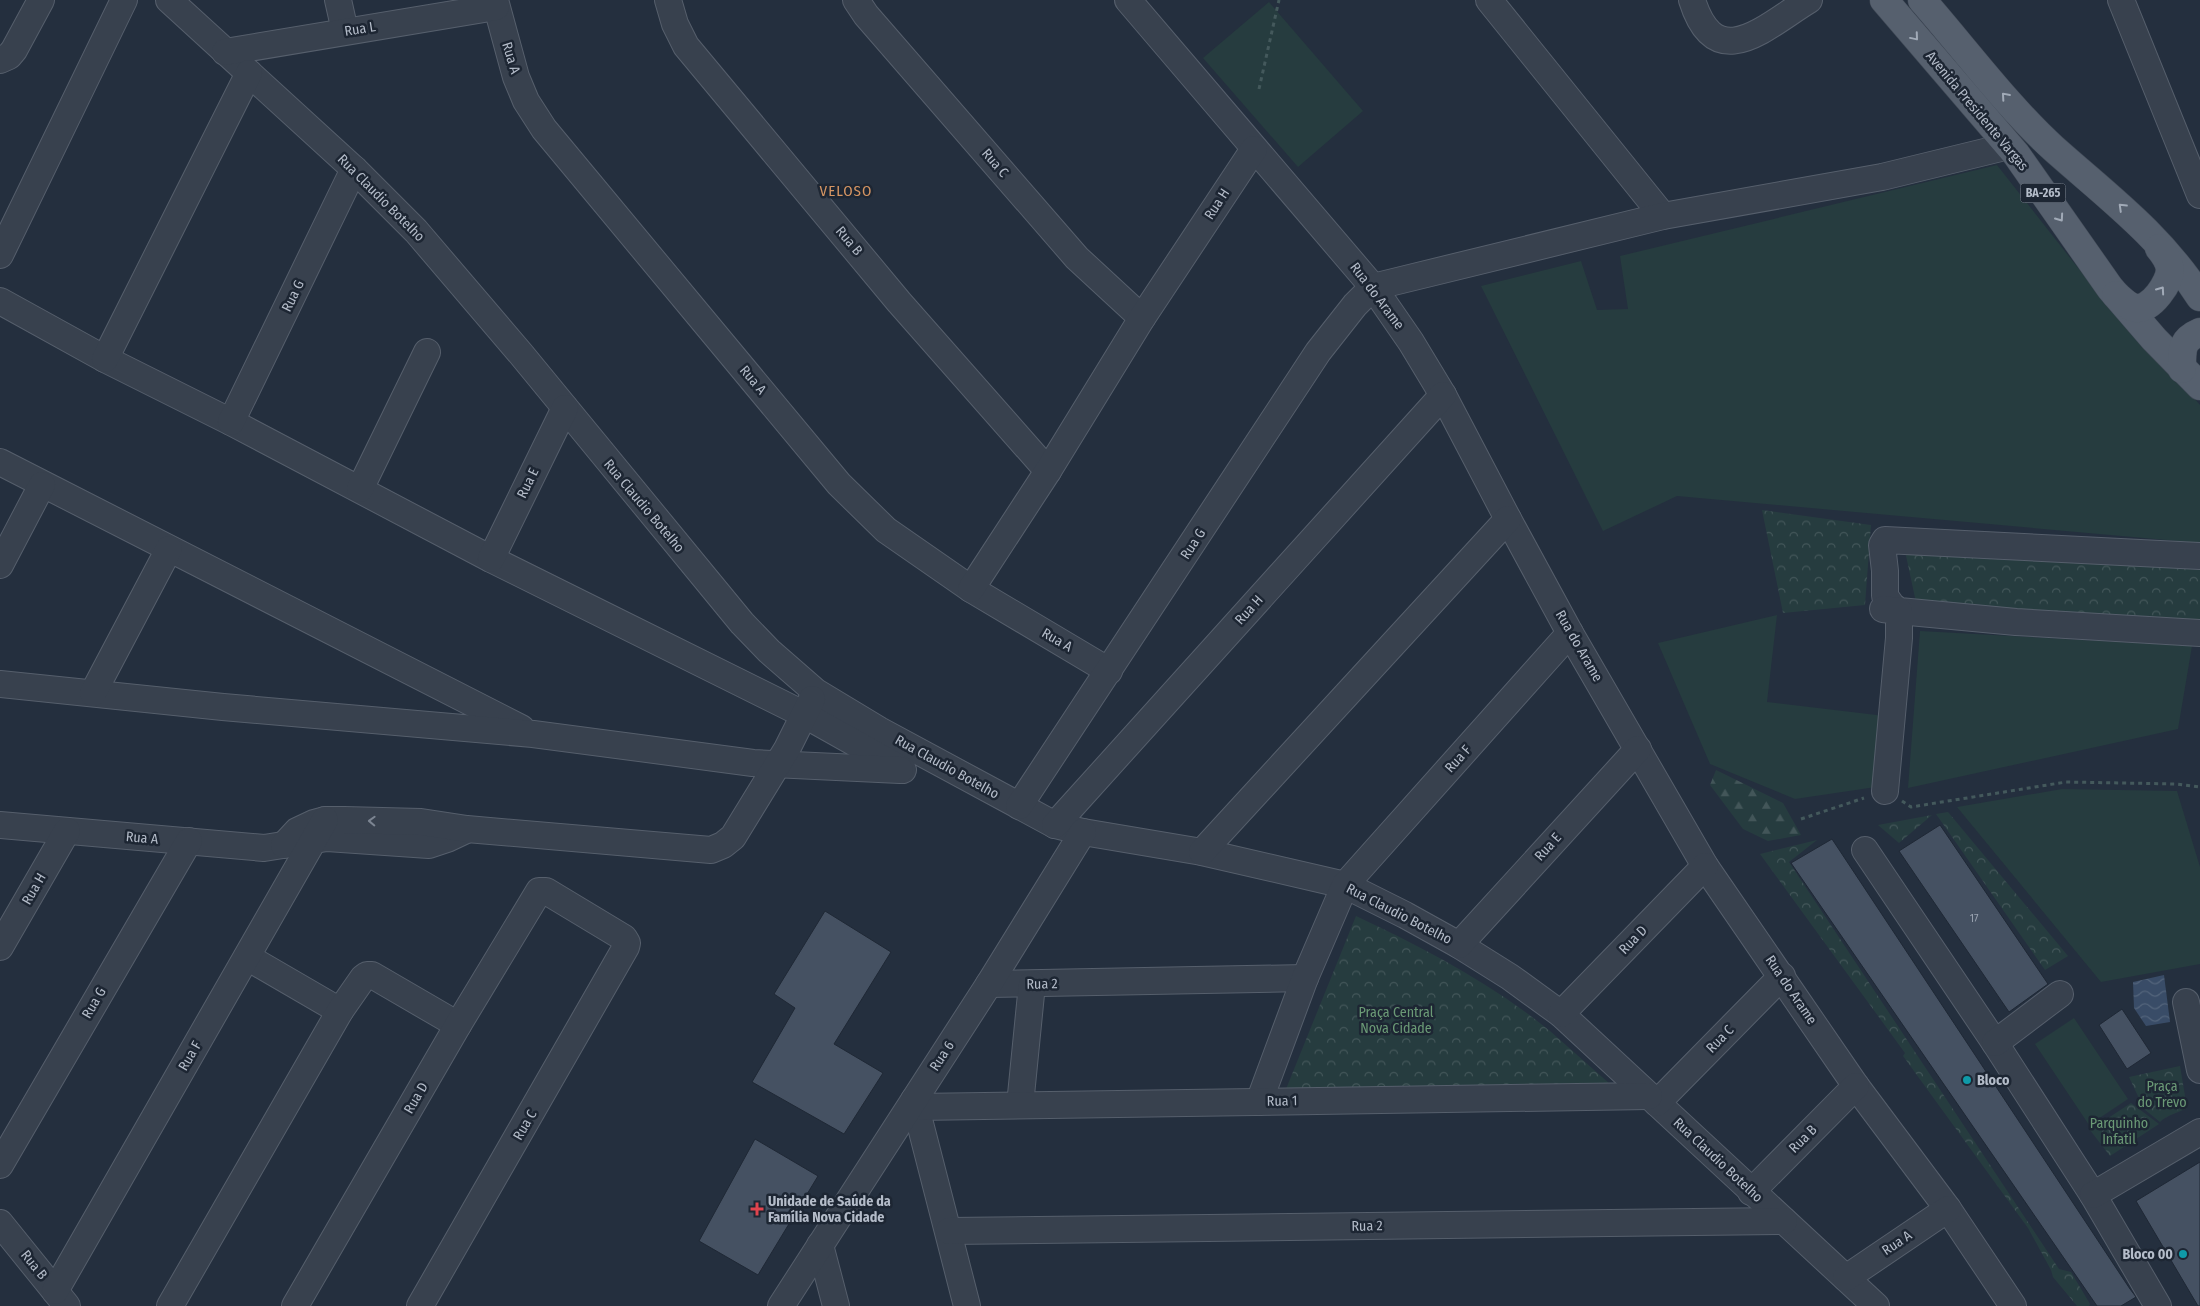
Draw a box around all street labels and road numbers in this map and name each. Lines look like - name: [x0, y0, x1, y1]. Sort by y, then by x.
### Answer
- street label: Rua L: [343, 18, 377, 40]
- street label: Rua A: [498, 40, 524, 77]
- street label: Avenida Presidente Vargas: [1922, 48, 2032, 174]
- street label: Rua C: [978, 145, 1012, 181]
- street label: Rua Claudio Botelho: [334, 151, 428, 245]
- road number: BA-265: [2020, 184, 2066, 202]
- street label: Rua H: [1201, 185, 1233, 223]
- street label: Rua B: [832, 223, 866, 259]
- street label: Rua do Arame: [1346, 259, 1408, 333]
- street label: Rua G: [278, 277, 308, 315]
- street label: Rua A: [736, 362, 770, 398]
- street label: Rua Claudio Botelho: [600, 456, 688, 556]
- street label: Rua E: [513, 465, 543, 501]
- street label: Rua G: [1177, 525, 1209, 563]
- street label: Rua H: [1231, 592, 1267, 628]
- street label: Rua do Arame: [1552, 607, 1606, 685]
- street label: Rua A: [1039, 625, 1076, 656]
- street label: Rua Claudio Botelho: [892, 731, 1002, 803]
- street label: Rua F: [1441, 742, 1475, 776]
- street label: Rua A: [125, 828, 160, 848]
- street label: Rua E: [1531, 829, 1565, 864]
- street label: Rua H: [18, 870, 50, 908]
- street label: Rua Claudio Botelho: [1343, 880, 1455, 948]
- street label: Rua D: [1615, 922, 1651, 958]
- street label: Rua do Arame: [1762, 952, 1820, 1028]
- street label: Rua 2: [1026, 975, 1058, 993]
- street label: Rua G: [78, 984, 110, 1022]
- street label: Rua C: [1703, 1022, 1737, 1056]
- street label: Rua F: [175, 1038, 205, 1074]
- street label: Rua 6: [926, 1038, 958, 1074]
- street label: Rua D: [400, 1079, 432, 1117]
- street label: Rua 1: [1267, 1092, 1297, 1110]
- street label: Rua C: [510, 1107, 540, 1143]
- street label: Rua Claudio Botelho: [1670, 1114, 1766, 1206]
- street label: Rua B: [1785, 1121, 1821, 1157]
- street label: Rua 2: [1351, 1217, 1383, 1235]
- street label: Rua A: [1879, 1227, 1916, 1259]
- street label: Rua B: [17, 1247, 51, 1283]

